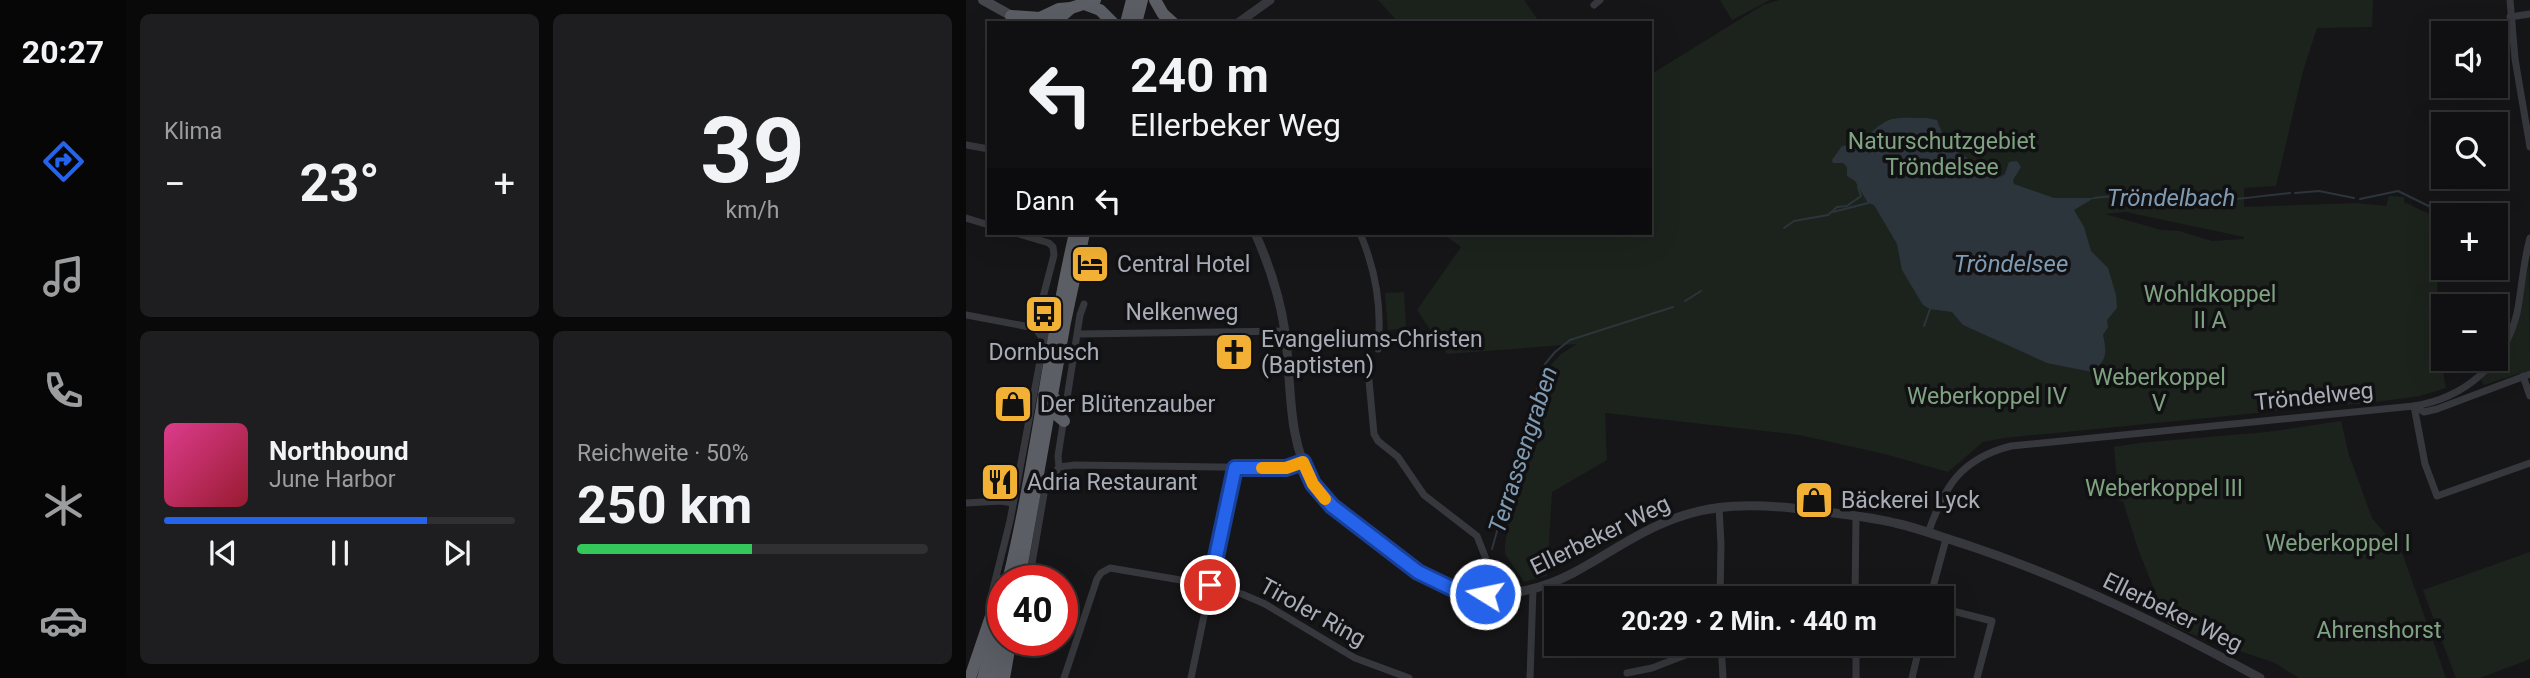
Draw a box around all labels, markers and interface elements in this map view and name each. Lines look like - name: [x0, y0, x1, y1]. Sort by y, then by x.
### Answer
- map controls: [2431, 21, 2508, 371]
- button: sound: [2431, 21, 2508, 98]
- text: 20:27: [22, 33, 104, 71]
- text: 240 m: [1130, 47, 1269, 104]
- icon: left: [1015, 49, 1106, 140]
- text: 39: [700, 98, 805, 204]
- text: Ellerbeker Weg: [1130, 106, 1341, 144]
- button: search: [2431, 112, 2508, 189]
- text: Klima: [164, 118, 222, 145]
- park label: Naturschutzgebiet Tröndelsee: [1848, 128, 2036, 181]
- icon: directions: [39, 137, 88, 186]
- text: 23°: [300, 153, 380, 214]
- text: −: [164, 162, 186, 206]
- text: +: [493, 162, 515, 206]
- icon: left: [1089, 182, 1127, 220]
- water label: Tröndelbach: [2107, 184, 2235, 212]
- text: Dann: [1015, 186, 1075, 216]
- text: km/h: [726, 197, 780, 224]
- button: +: [2431, 203, 2508, 280]
- hotel icon: Central Hotel: [1069, 243, 1111, 285]
- water label: Tröndelsee: [1954, 250, 2068, 278]
- place label: Central Hotel: [1117, 251, 1250, 278]
- icon: music: [39, 252, 88, 301]
- park label: Wohldkoppel II A: [2144, 281, 2276, 334]
- bus stop icon: Dornbusch: [1023, 293, 1065, 335]
- button: −: [2431, 294, 2508, 371]
- street label: Nelkenweg: [1126, 299, 1238, 326]
- place label: Evangeliums-Christen (Baptisten): [1261, 326, 1483, 379]
- church icon: Evangeliums-Christen (Baptisten): [1213, 331, 1255, 373]
- place label: Dornbusch: [989, 339, 1099, 366]
- water label: Terrassengraben: [1483, 363, 1563, 537]
- park label: Weberkoppel V: [2092, 364, 2226, 417]
- icon: phone: [39, 366, 88, 415]
- street label: Tröndelweg: [2253, 377, 2375, 416]
- shop icon: Der Blütenzauber: [992, 383, 1034, 425]
- park label: Weberkoppel IV: [1907, 383, 2067, 410]
- place label: Der Blütenzauber: [1040, 391, 1216, 418]
- text: Northbound: [269, 436, 409, 466]
- text: Reichweite · 50%: [577, 440, 749, 467]
- restaurant icon: Adria Restaurant: [979, 461, 1021, 503]
- text: June Harbor: [269, 466, 396, 493]
- place label: Adria Restaurant: [1027, 469, 1198, 496]
- text: 250 km: [577, 475, 752, 536]
- park label: Weberkoppel III: [2085, 475, 2243, 502]
- shop icon: Bäckerei Lyck: [1793, 479, 1835, 521]
- icon: climate: [39, 481, 88, 530]
- place label: Bäckerei Lyck: [1841, 487, 1980, 514]
- street label: Ellerbeker Weg: [1526, 490, 1674, 581]
- park label: Weberkoppel I: [2265, 530, 2411, 557]
- icon: previous: [204, 534, 242, 572]
- icon: pause: [321, 534, 359, 572]
- icon: next: [438, 534, 476, 572]
- pin: [1180, 555, 1240, 615]
- position arrow: [1448, 557, 1522, 631]
- speed limit sign: 40: [987, 565, 1078, 656]
- icon: arrive: [1191, 566, 1229, 604]
- street label: Ellerbeker Weg: [2099, 567, 2247, 658]
- street label: Tiroler Ring: [1255, 572, 1370, 653]
- icon: car: [39, 596, 88, 645]
- text: 20:29 · 2 Min. · 440 m: [1621, 606, 1877, 636]
- park label: Ahrenshorst: [2317, 617, 2442, 644]

